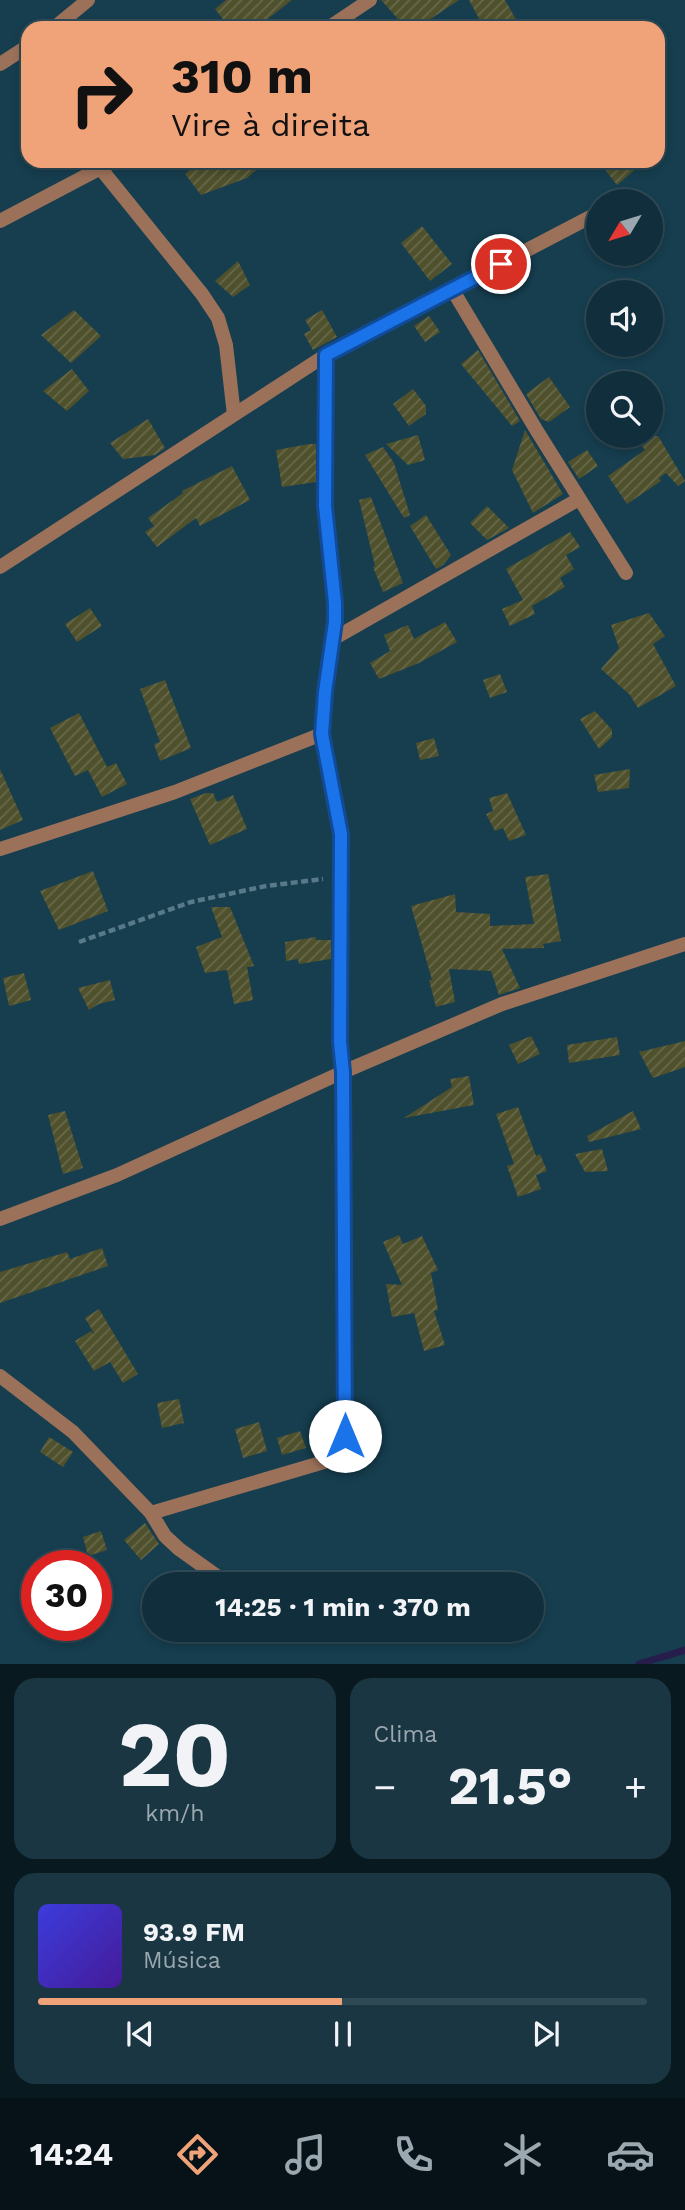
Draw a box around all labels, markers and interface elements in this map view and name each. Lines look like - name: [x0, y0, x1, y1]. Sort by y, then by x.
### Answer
- text: 310 m: [171, 47, 313, 105]
- icon: right: [56, 49, 147, 140]
- text: Vire à direita: [171, 106, 370, 144]
- north arrow: [586, 189, 663, 266]
- map controls: [586, 189, 663, 448]
- pin: [471, 234, 531, 294]
- icon: arrive: [482, 245, 520, 283]
- button: sound: [586, 280, 663, 357]
- button: search: [586, 371, 663, 448]
- position arrow: [308, 1399, 382, 1473]
- speed limit sign: 30: [21, 1550, 112, 1641]
- text: 14:25 · 1 min · 370 m: [215, 1592, 471, 1622]
- text: 20: [118, 1701, 231, 1808]
- text: Clima: [374, 1721, 437, 1748]
- text: 21.5°: [448, 1756, 573, 1817]
- text: −: [374, 1765, 396, 1809]
- text: +: [624, 1765, 647, 1809]
- text: km/h: [145, 1800, 204, 1827]
- text: 93.9 FM: [143, 1917, 245, 1947]
- text: Música: [143, 1947, 221, 1974]
- icon: previous: [121, 2015, 159, 2053]
- icon: pause: [324, 2015, 362, 2053]
- icon: next: [527, 2015, 565, 2053]
- icon: directions: [173, 2130, 222, 2179]
- icon: music: [281, 2130, 330, 2179]
- icon: phone: [389, 2130, 438, 2179]
- icon: climate: [498, 2130, 547, 2179]
- icon: car: [606, 2130, 655, 2179]
- text: 14:24: [30, 2135, 113, 2173]

